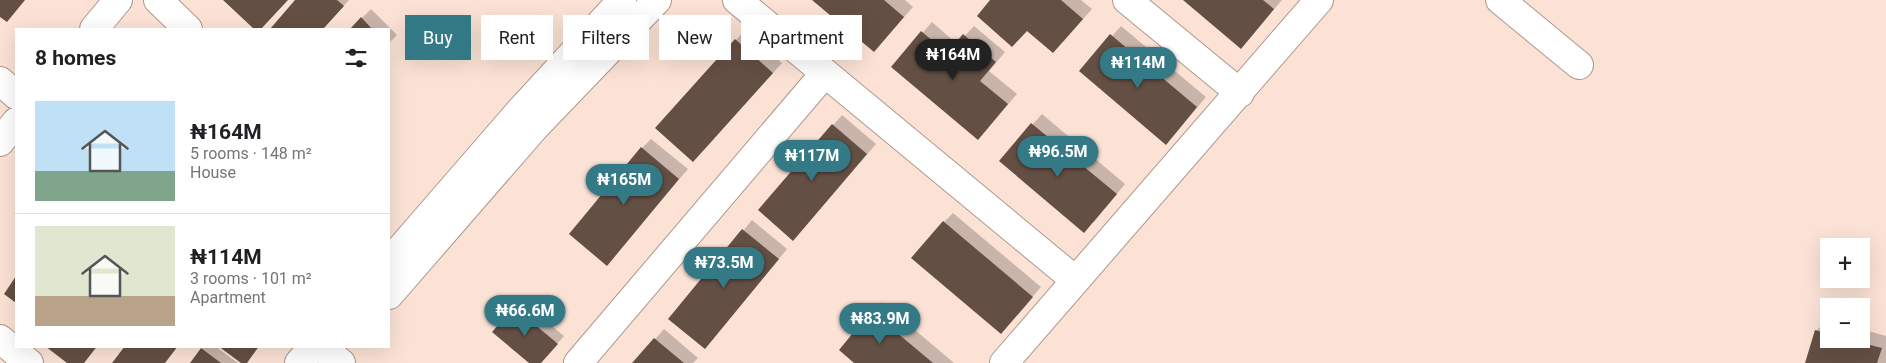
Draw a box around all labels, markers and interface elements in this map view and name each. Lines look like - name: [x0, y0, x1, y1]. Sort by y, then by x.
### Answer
- chip: Buy: [405, 15, 471, 60]
- chip: Rent: [481, 15, 553, 60]
- chip: Filters: [563, 15, 649, 60]
- chip: New: [659, 15, 731, 60]
- chip: Apartment: [741, 15, 862, 60]
- pin: ₦164M: [918, 38, 988, 81]
- icon: filters: [342, 44, 370, 72]
- text: ₦164M: [926, 45, 980, 64]
- text: 8 homes: [35, 46, 116, 70]
- pin: ₦114M: [1103, 46, 1173, 89]
- text: ₦114M: [1111, 53, 1165, 72]
- text: ₦164M: [190, 120, 262, 144]
- icon: home: [75, 121, 135, 181]
- pin: ₦96.5M: [1017, 136, 1099, 178]
- pin: ₦117M: [777, 140, 847, 182]
- text: ₦96.5M: [1028, 142, 1088, 161]
- text: 5 rooms · 148 m²: [190, 144, 312, 163]
- text: ₦117M: [785, 146, 839, 165]
- text: House: [190, 163, 236, 182]
- pin: ₦165M: [589, 164, 659, 206]
- text: ₦165M: [597, 170, 651, 189]
- map controls: [1820, 238, 1870, 348]
- button: +: [1820, 238, 1870, 288]
- text: ₦114M: [190, 245, 262, 269]
- icon: home: [75, 246, 135, 306]
- pin: ₦73.5M: [683, 246, 765, 289]
- text: ₦73.5M: [694, 253, 754, 272]
- text: 3 rooms · 101 m²: [190, 269, 312, 288]
- text: Apartment: [190, 288, 266, 307]
- pin: ₦66.6M: [484, 294, 566, 337]
- button: −: [1820, 298, 1870, 348]
- text: ₦66.6M: [495, 301, 555, 320]
- pin: ₦83.9M: [839, 302, 921, 345]
- text: ₦83.9M: [850, 309, 910, 328]

